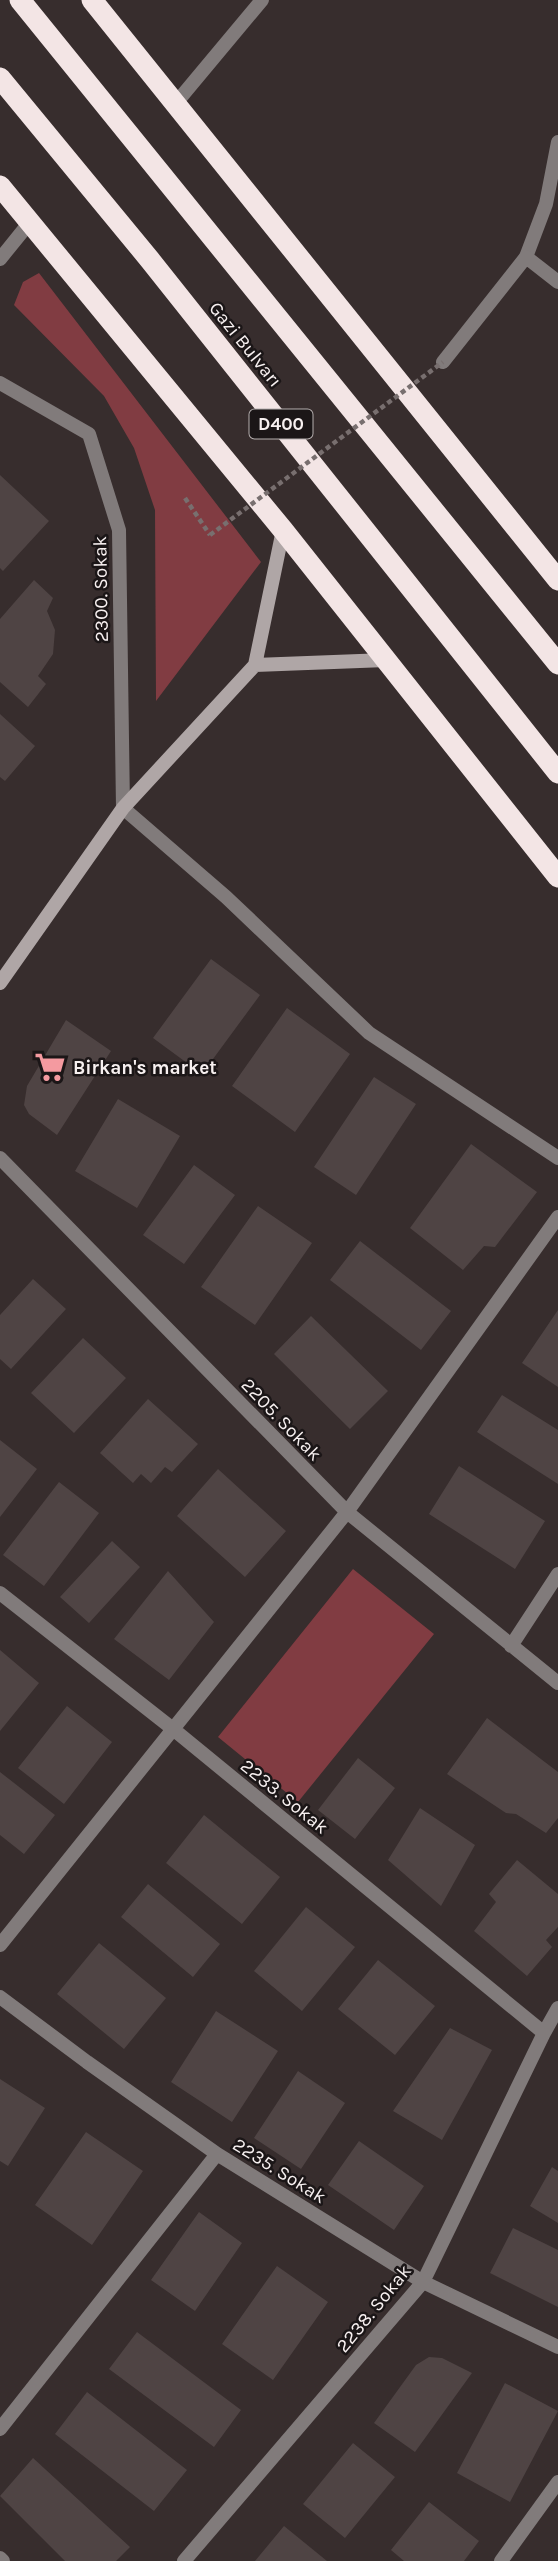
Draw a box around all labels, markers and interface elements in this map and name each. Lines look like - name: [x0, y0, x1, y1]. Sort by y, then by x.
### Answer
- street label: Gazi Bulvarı: [204, 298, 286, 392]
- road number: D400: [250, 410, 312, 438]
- street label: 2300. Sokak: [89, 535, 113, 642]
- supermarket icon: Birkan's market: [33, 1050, 67, 1084]
- place label: Birkan's market: [73, 1057, 217, 1079]
- street label: 2205. Sokak: [237, 1374, 326, 1466]
- street label: 2233. Sokak: [236, 1755, 333, 1839]
- street label: 2235. Sokak: [229, 2134, 330, 2208]
- street label: 2238. Sokak: [332, 2260, 416, 2357]

